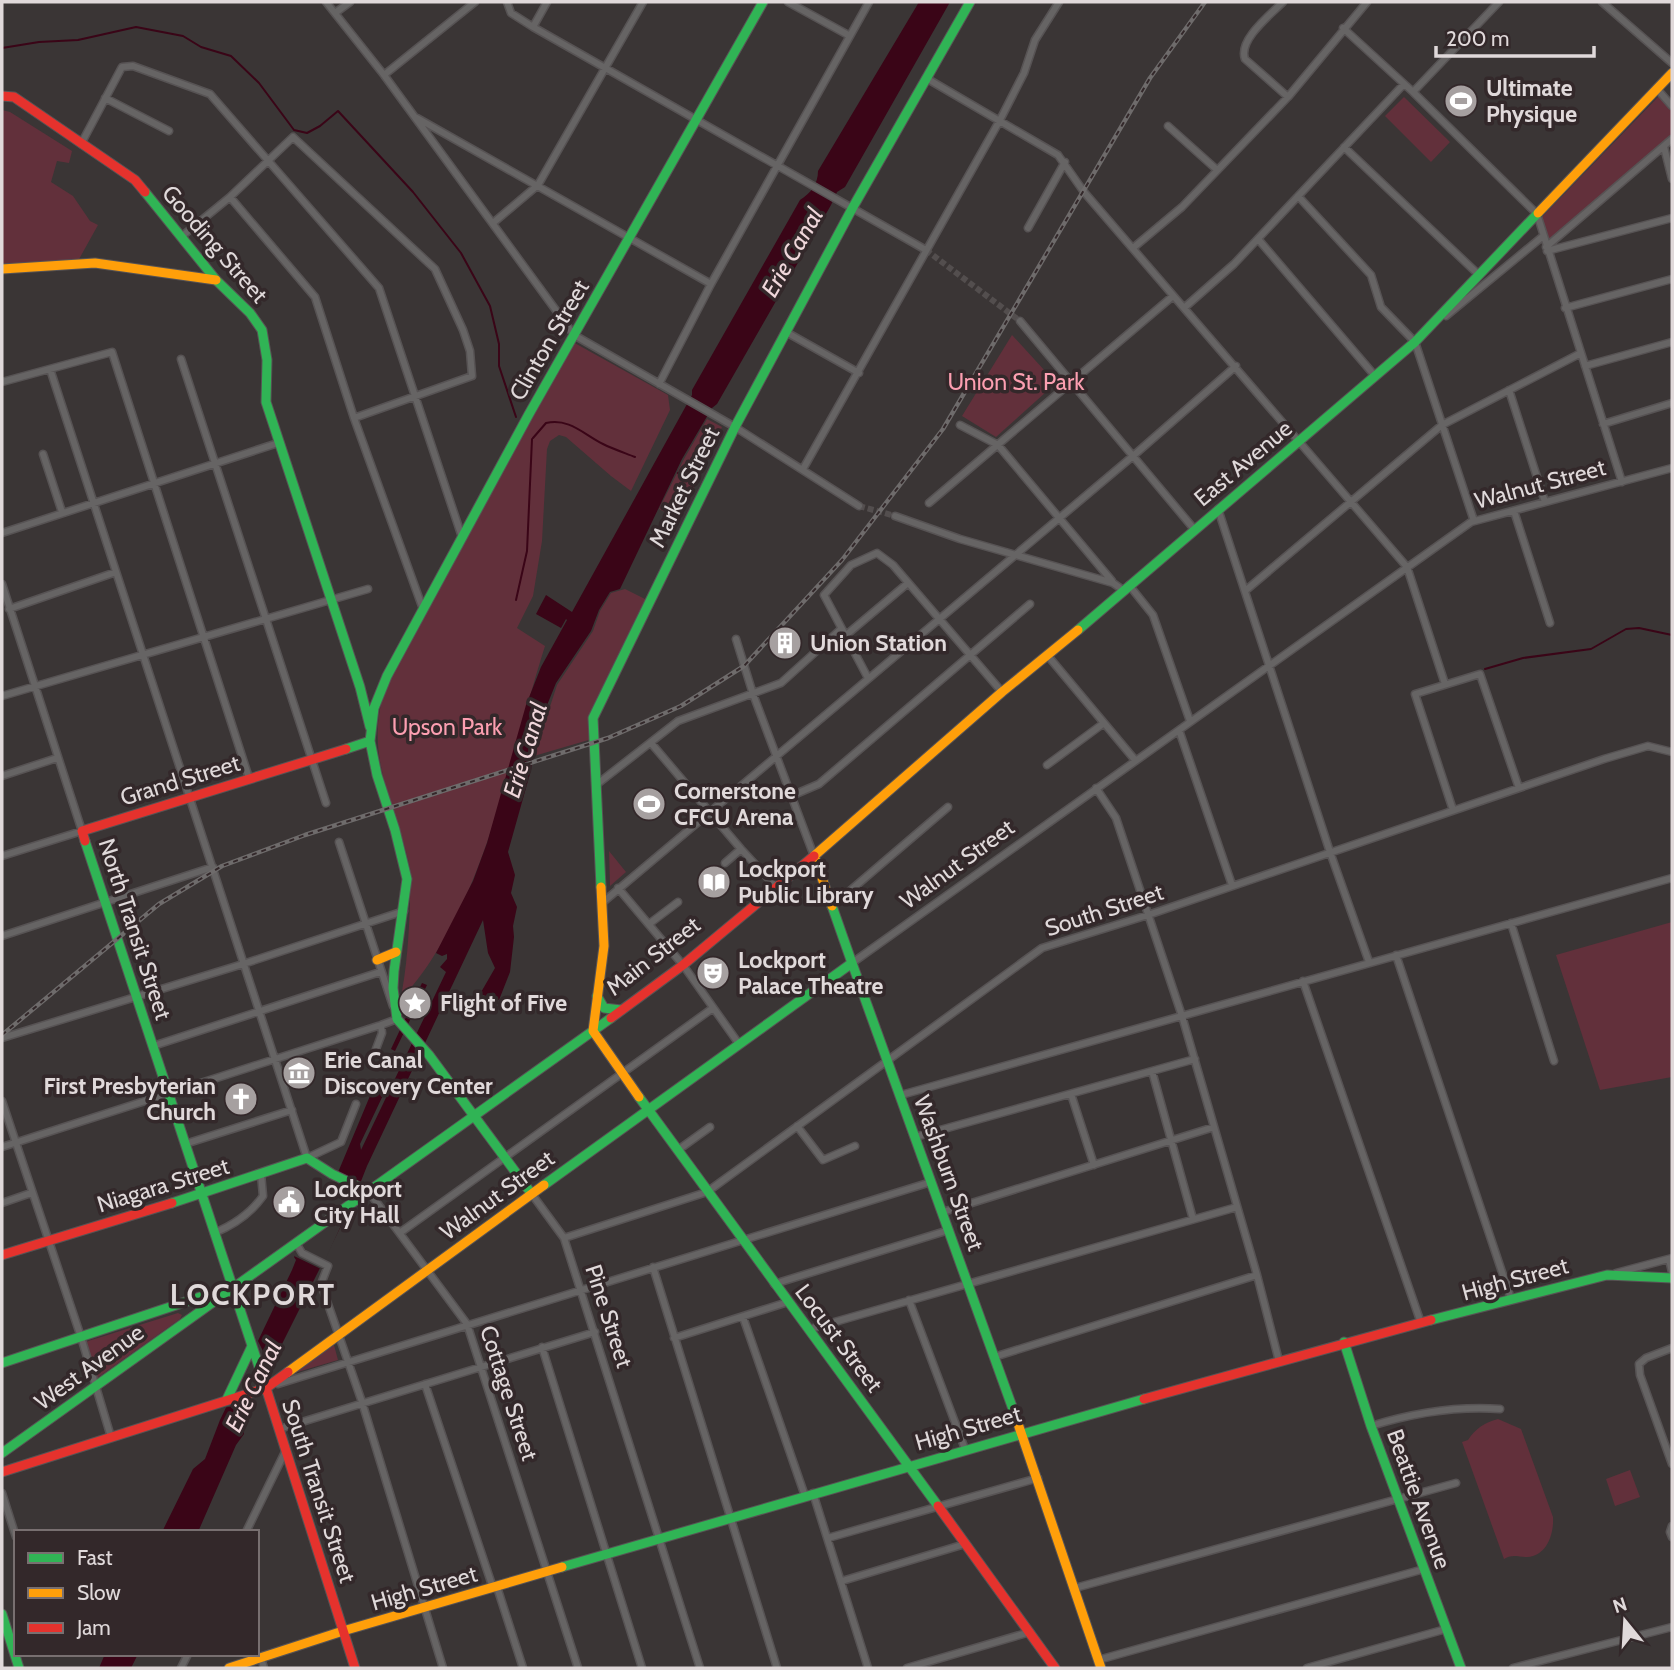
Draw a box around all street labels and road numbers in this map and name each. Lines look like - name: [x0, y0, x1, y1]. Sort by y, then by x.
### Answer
- street label: Gooding Street: [156, 179, 274, 309]
- street label: Clinton Street: [503, 275, 595, 405]
- street label: East Avenue: [1188, 414, 1298, 512]
- street label: Market Street: [643, 422, 725, 552]
- street label: Walnut Street: [1472, 453, 1609, 515]
- street label: Grand Street: [117, 749, 243, 811]
- street label: Walnut Street: [894, 813, 1020, 915]
- street label: North Transit Street: [93, 835, 178, 1023]
- street label: South Street: [1041, 878, 1167, 942]
- street label: Main Street: [600, 910, 706, 1001]
- street label: Washburn Street: [908, 1092, 990, 1255]
- street label: Walnut Street: [434, 1144, 560, 1246]
- street label: Niagara Street: [93, 1152, 233, 1218]
- street label: High Street: [1459, 1251, 1572, 1307]
- street label: Pine Street: [579, 1261, 639, 1371]
- street label: Locust Street: [789, 1278, 889, 1398]
- street label: West Avenue: [29, 1318, 149, 1416]
- street label: Cottage Street: [474, 1322, 544, 1464]
- street label: South Transit Street: [276, 1396, 362, 1586]
- street label: High Street: [912, 1399, 1025, 1456]
- street label: Beattie Avenue: [1381, 1425, 1457, 1573]
- street label: High Street: [368, 1559, 481, 1616]

